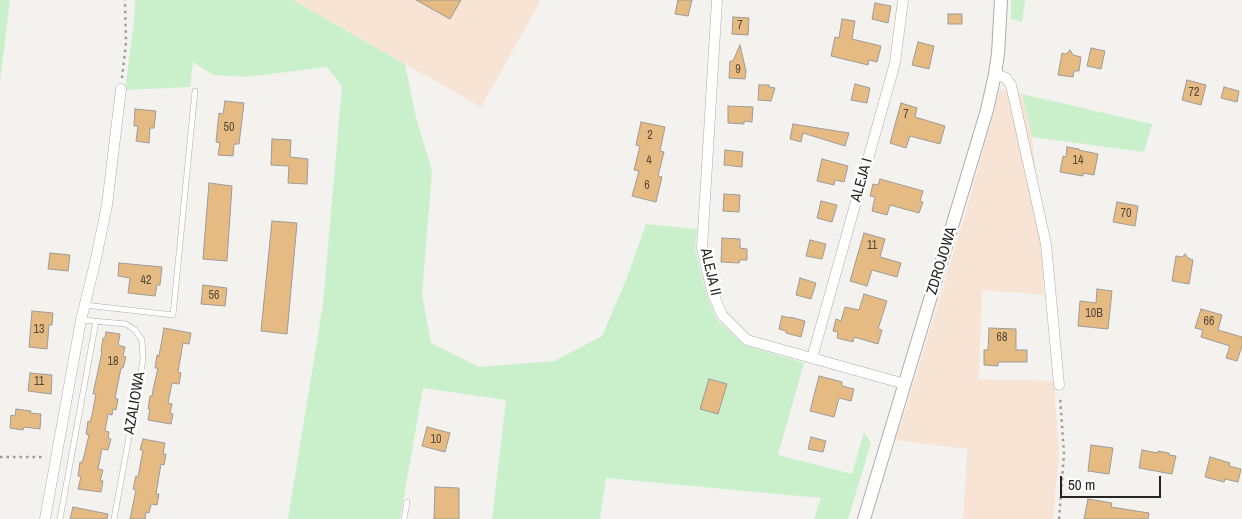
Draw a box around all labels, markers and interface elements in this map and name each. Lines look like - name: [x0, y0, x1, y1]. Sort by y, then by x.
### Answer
- house number: 7: [737, 19, 743, 33]
- house number: 9: [735, 63, 741, 77]
- house number: 72: [1189, 86, 1199, 100]
- house number: 7: [903, 108, 909, 122]
- house number: 50: [224, 121, 234, 135]
- house number: 2: [647, 129, 653, 143]
- house number: 4: [646, 154, 652, 168]
- house number: 14: [1073, 154, 1083, 168]
- street label: ALEJA I: [847, 156, 877, 204]
- house number: 6: [644, 179, 650, 193]
- house number: 70: [1121, 207, 1131, 221]
- street label: ZDROJOWA: [923, 225, 961, 297]
- house number: 11: [867, 239, 877, 253]
- street label: ALEJA II: [696, 247, 724, 297]
- house number: 42: [141, 274, 151, 288]
- house number: 56: [209, 289, 219, 303]
- house number: 10B: [1085, 307, 1103, 321]
- house number: 66: [1204, 315, 1214, 329]
- house number: 13: [34, 323, 44, 337]
- house number: 68: [997, 331, 1007, 345]
- house number: 18: [108, 355, 118, 369]
- street label: AZALIOWA: [121, 370, 149, 436]
- house number: 11: [34, 375, 44, 389]
- house number: 10: [431, 433, 441, 447]
- scale bar: [1062, 466, 1163, 498]
- text: 50 m: [1068, 474, 1095, 495]

